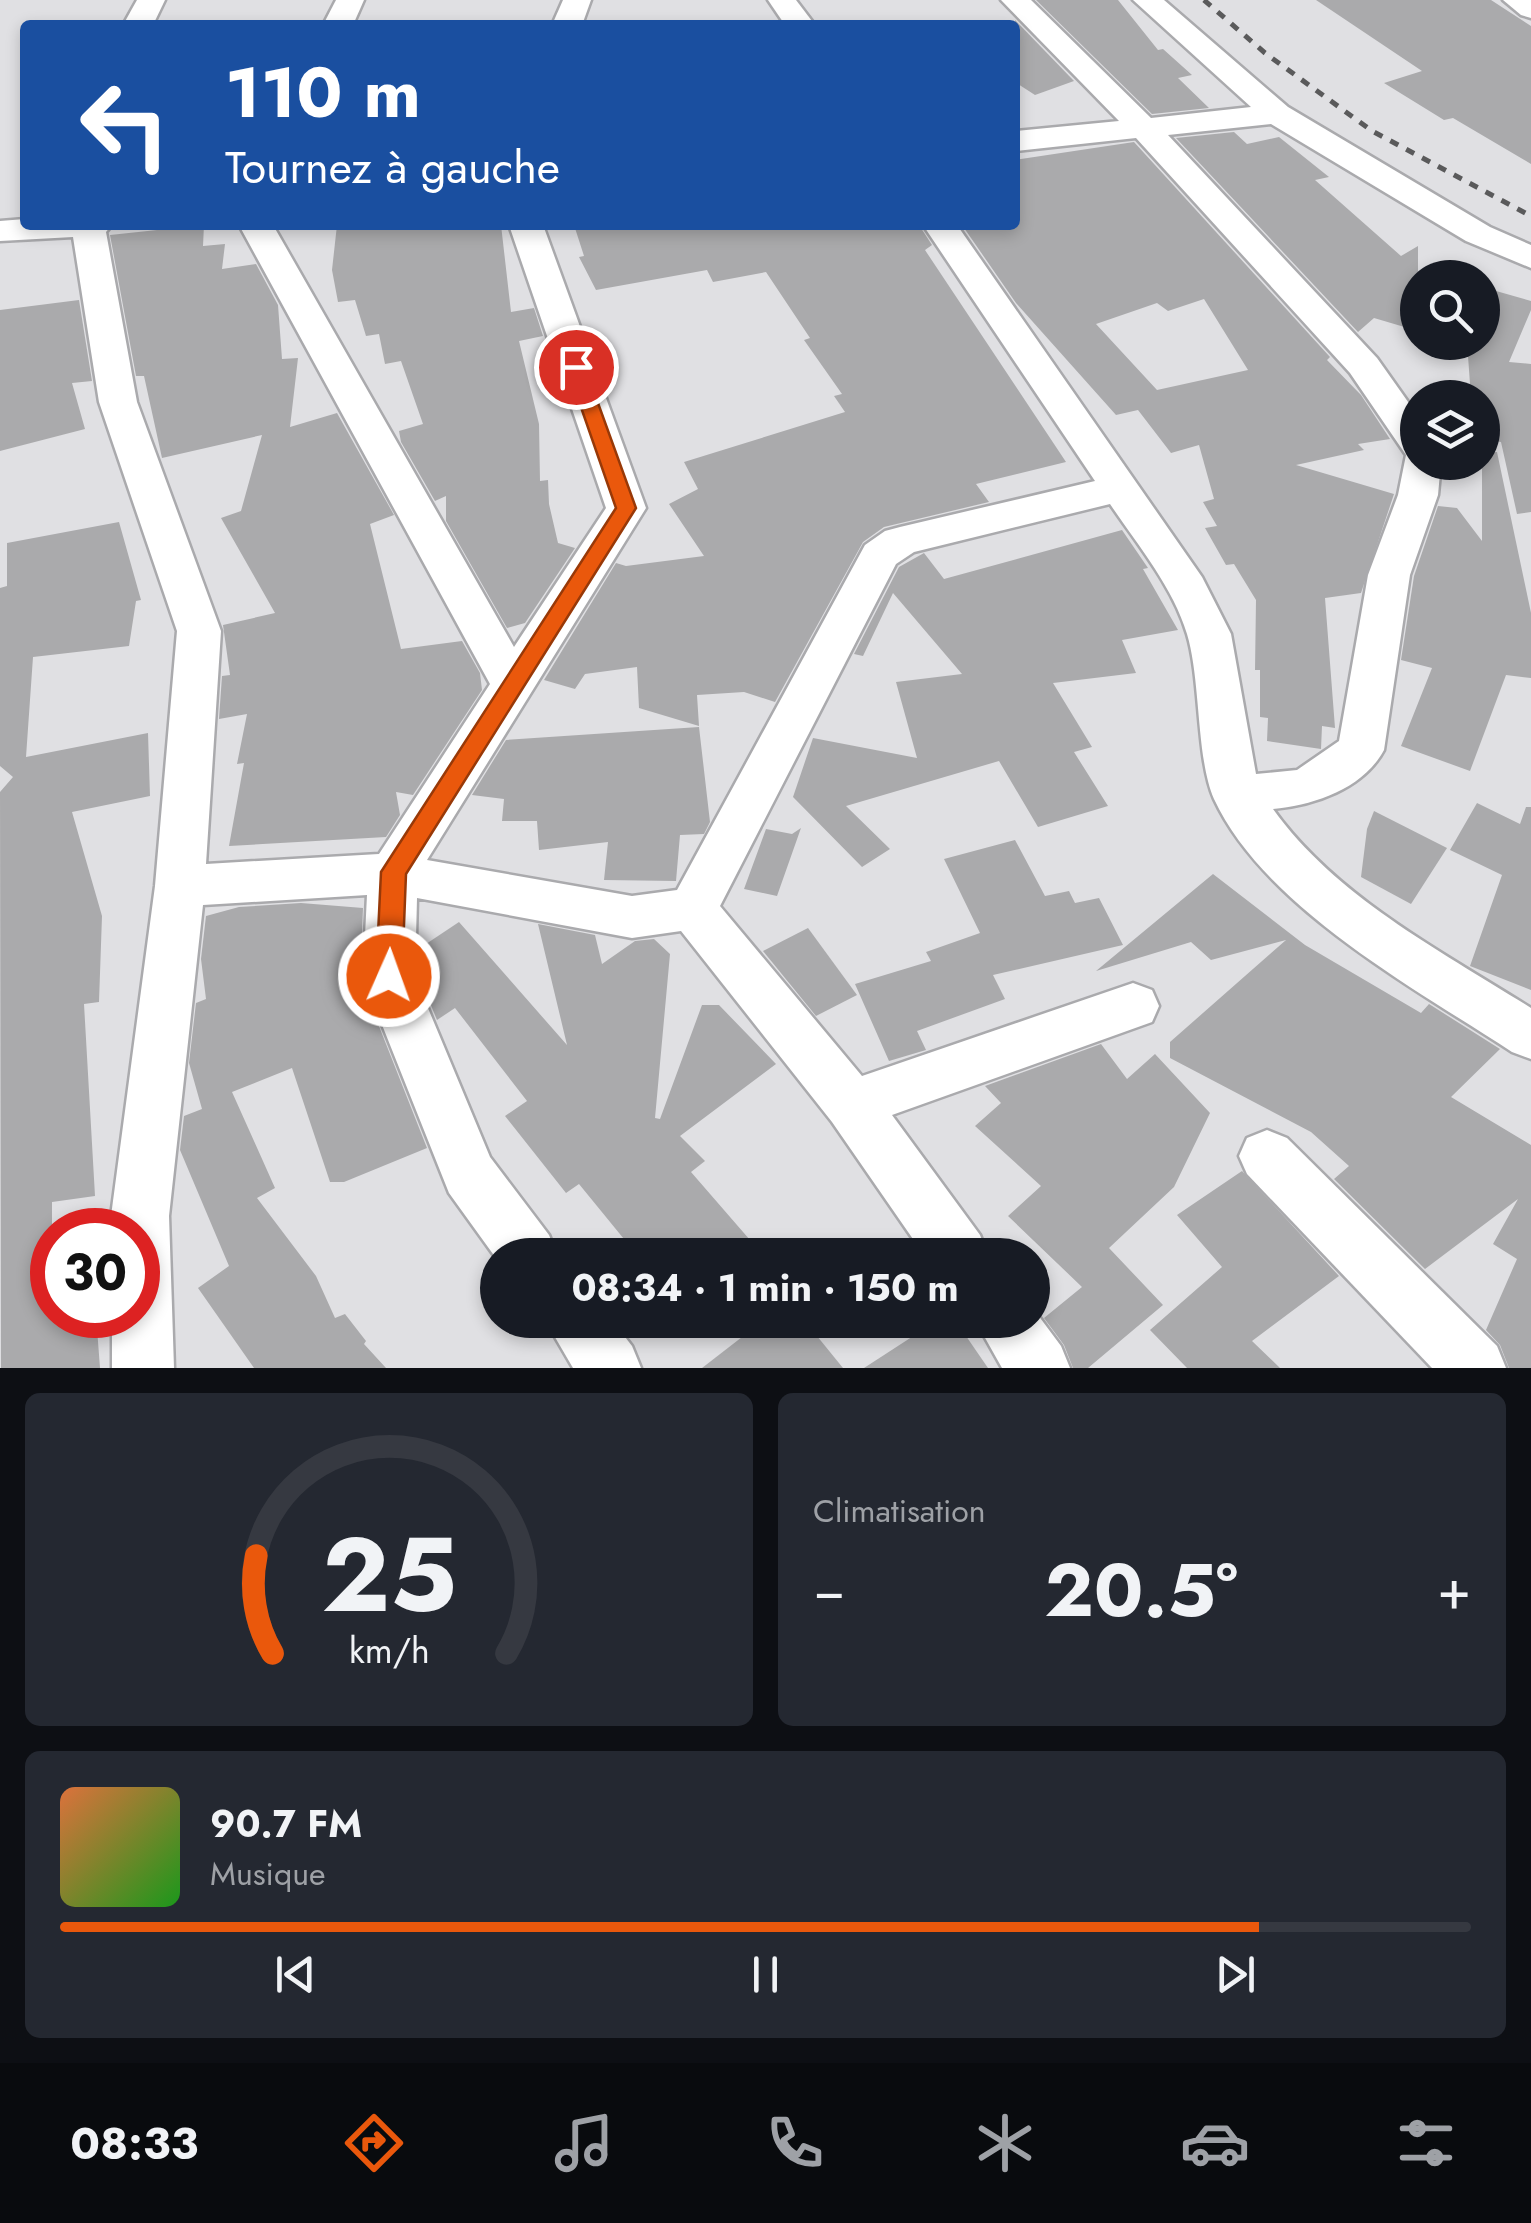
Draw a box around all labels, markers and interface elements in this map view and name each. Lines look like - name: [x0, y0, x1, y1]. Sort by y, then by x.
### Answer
- text: 110 m: [225, 42, 421, 143]
- icon: left: [60, 60, 190, 190]
- text: Tournez à gauche: [225, 135, 560, 200]
- map controls: [1400, 260, 1500, 480]
- button: search: [1400, 260, 1500, 360]
- pin: [534, 325, 619, 410]
- icon: arrive: [549, 340, 604, 395]
- button: layers: [1400, 380, 1500, 480]
- position arrow: [337, 924, 441, 1028]
- speed limit sign: 30: [30, 1208, 160, 1338]
- text: 08:34 · 1 min · 150 m: [571, 1260, 959, 1315]
- text: Climatisation: [813, 1488, 986, 1534]
- text: 25: [321, 1500, 457, 1650]
- text: 20.5°: [1044, 1536, 1238, 1644]
- text: −: [813, 1550, 845, 1630]
- text: +: [1437, 1550, 1471, 1630]
- text: km/h: [349, 1625, 429, 1676]
- text: 90.7 FM: [210, 1796, 362, 1851]
- text: Musique: [210, 1851, 325, 1897]
- icon: previous: [268, 1947, 323, 2002]
- icon: pause: [738, 1947, 793, 2002]
- icon: next: [1208, 1947, 1263, 2002]
- icon: directions: [339, 2108, 409, 2178]
- icon: music: [549, 2108, 619, 2178]
- icon: phone: [760, 2108, 830, 2178]
- icon: climate: [970, 2108, 1040, 2178]
- icon: car: [1180, 2108, 1250, 2178]
- icon: filters: [1391, 2108, 1461, 2178]
- text: 08:33: [70, 2111, 199, 2176]

